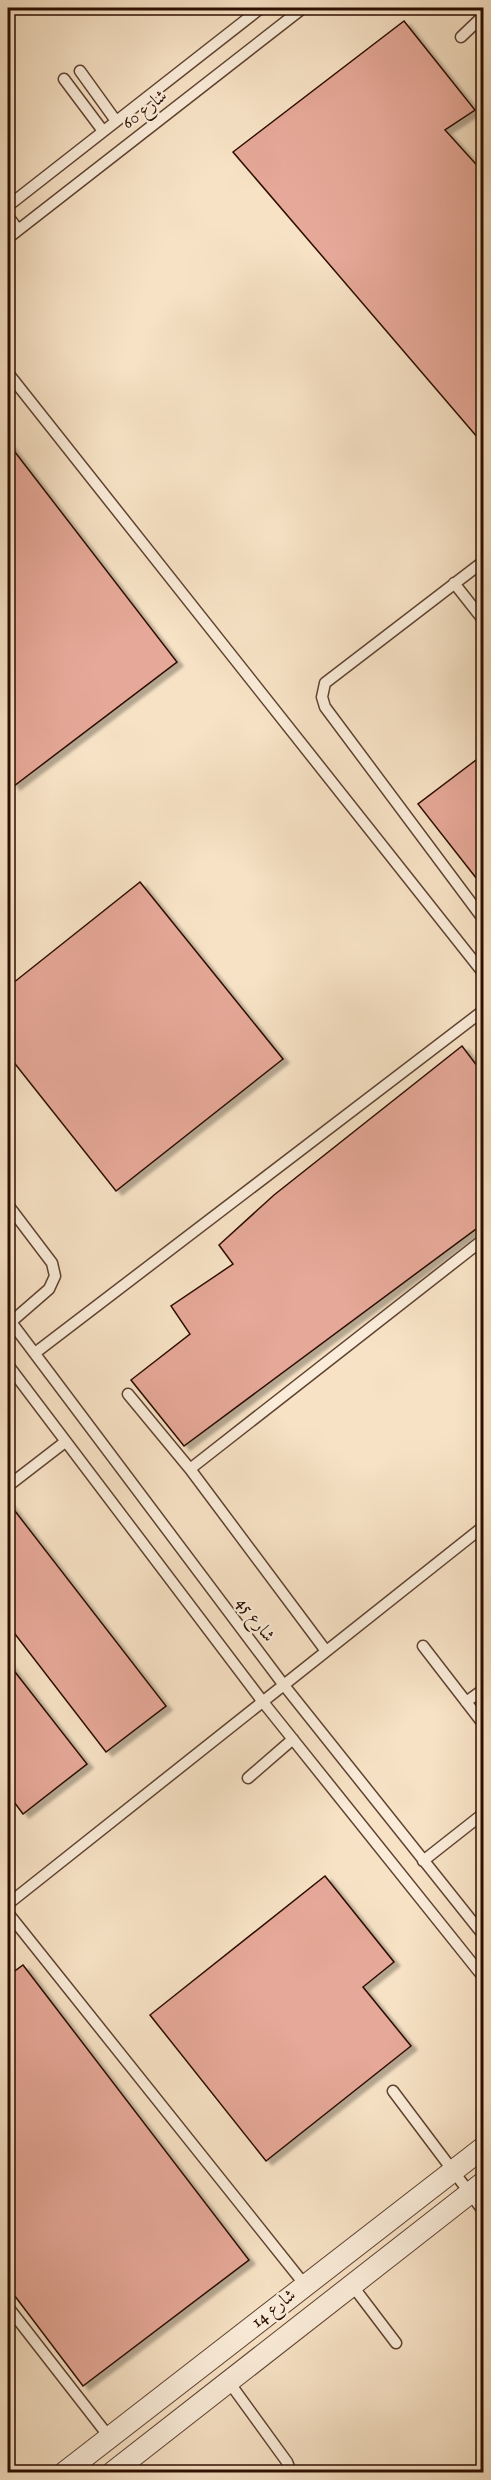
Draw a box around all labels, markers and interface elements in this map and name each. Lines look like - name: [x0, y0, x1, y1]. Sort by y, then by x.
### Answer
- street label: شارع 60: [118, 85, 174, 137]
- street label: شارع 45: [229, 1593, 279, 1648]
- street label: شارع 14: [247, 2284, 302, 2335]

